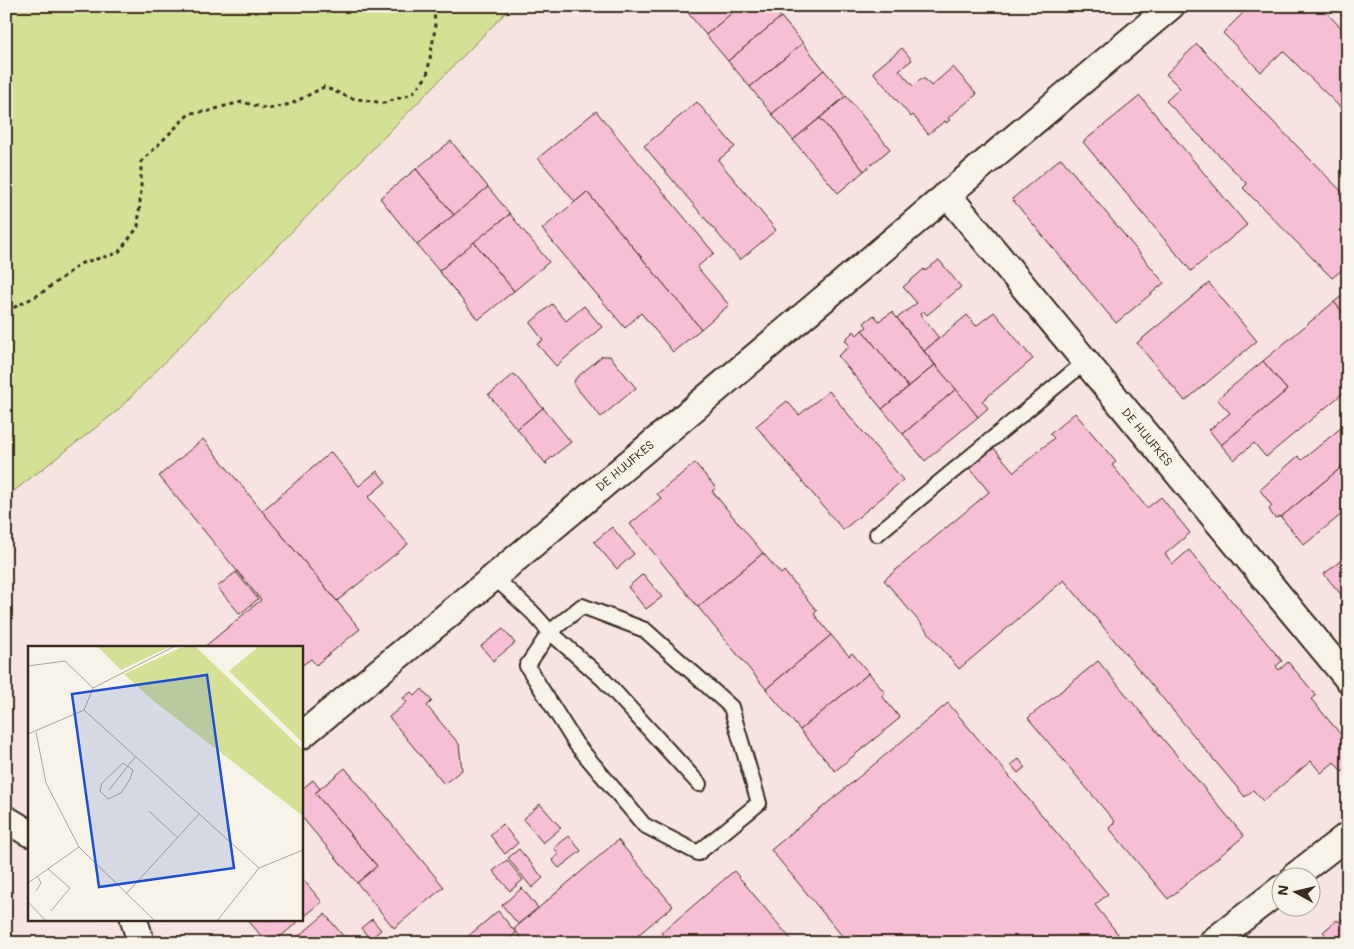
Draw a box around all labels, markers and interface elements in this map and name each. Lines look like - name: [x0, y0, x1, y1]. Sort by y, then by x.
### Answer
- street label: DE HUUFKES: [1119, 404, 1177, 469]
- street label: DE HUUFKES: [592, 436, 657, 494]
- inset map: [28, 646, 302, 922]
- north arrow: [1272, 866, 1322, 916]
- text: N: [1272, 884, 1293, 897]

